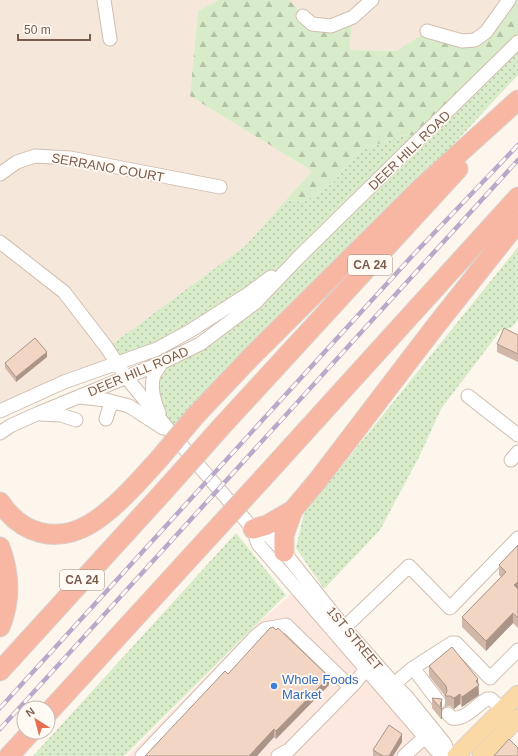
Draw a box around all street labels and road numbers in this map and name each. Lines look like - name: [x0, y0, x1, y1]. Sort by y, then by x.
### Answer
- street label: DEER HILL ROAD: [365, 107, 453, 193]
- street label: SERRANO COURT: [51, 150, 165, 185]
- road number: CA 24: [348, 255, 392, 275]
- street label: DEER HILL ROAD: [86, 343, 191, 399]
- road number: CA 24: [60, 570, 104, 590]
- street label: 1ST STREET: [324, 603, 386, 673]

